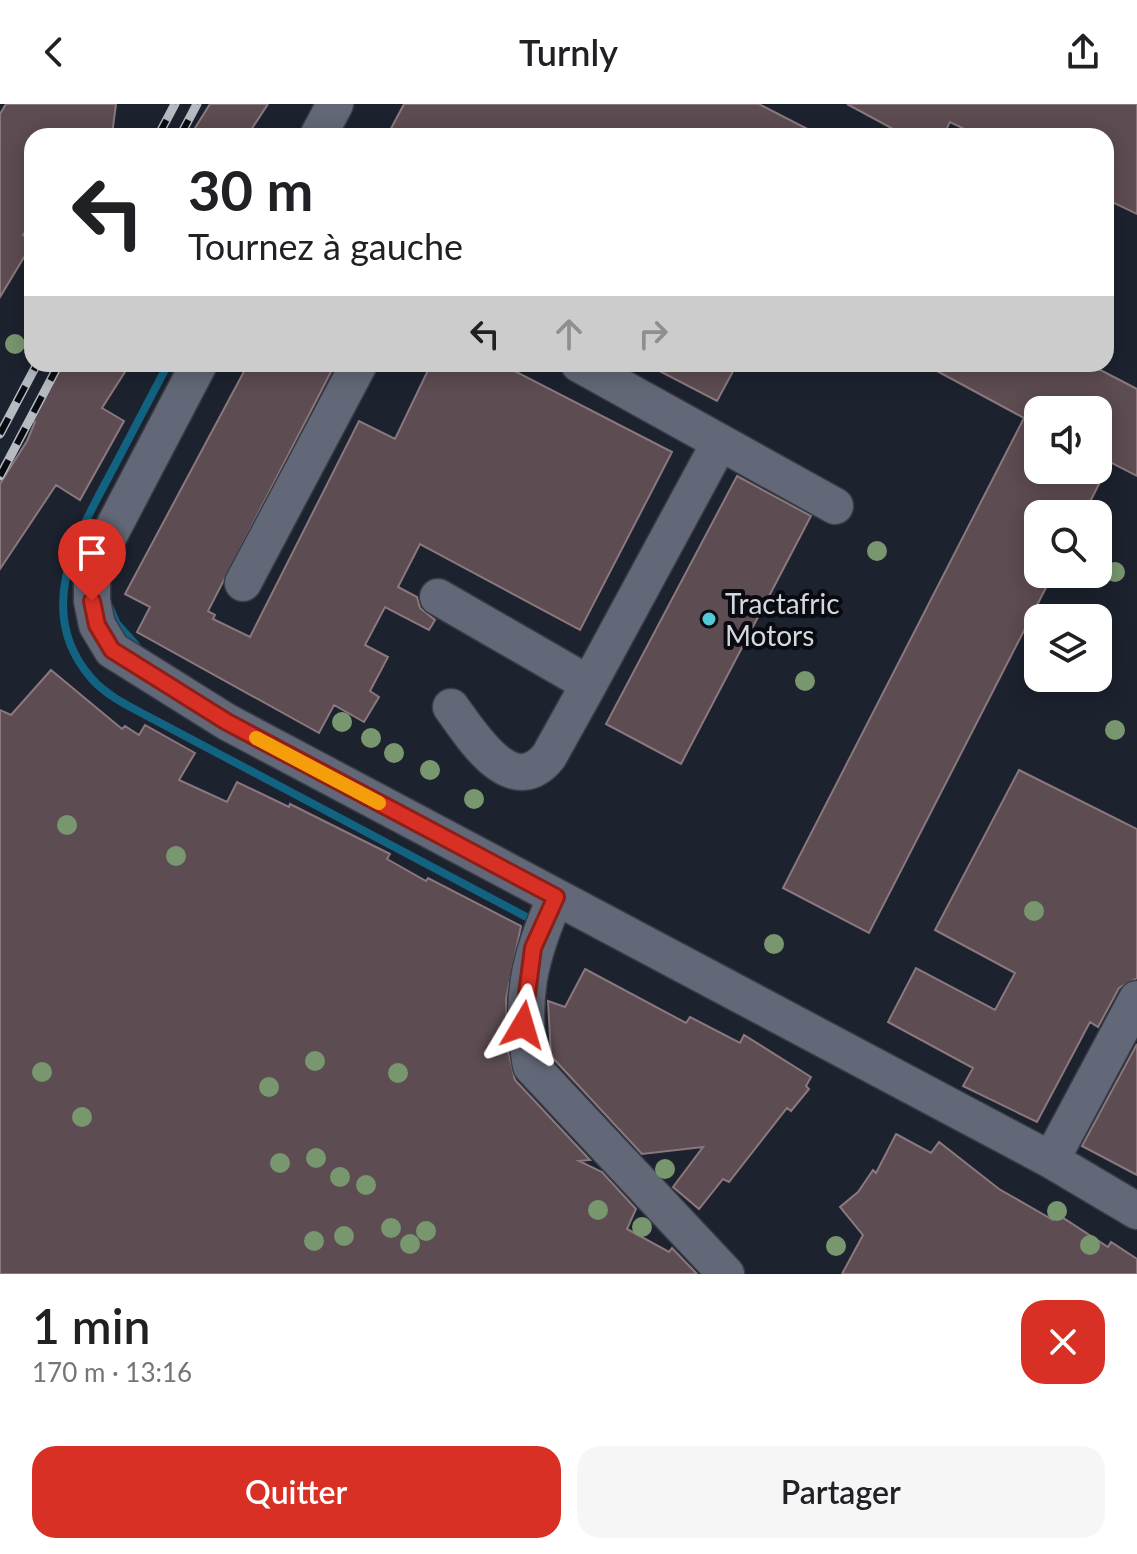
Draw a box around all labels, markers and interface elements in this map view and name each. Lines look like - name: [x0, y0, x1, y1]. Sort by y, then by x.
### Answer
- icon: back: [32, 30, 76, 74]
- text: Turnly: [519, 30, 618, 74]
- icon: share: [1061, 30, 1105, 74]
- text: 30 m: [188, 156, 313, 223]
- icon: left: [56, 160, 160, 264]
- text: Tournez à gauche: [188, 224, 463, 268]
- icon: left: [463, 312, 507, 356]
- icon: ahead: [547, 312, 591, 356]
- icon: right: [631, 312, 675, 356]
- map controls: [1024, 396, 1112, 692]
- button: sound: [1024, 396, 1112, 484]
- button: search: [1024, 500, 1112, 588]
- pin: [58, 519, 126, 601]
- icon: arrive: [70, 531, 114, 575]
- place label: Tractafric Motors: [725, 586, 840, 652]
- button: layers: [1024, 604, 1112, 692]
- marker: Tractafric Motors: [700, 610, 718, 628]
- position arrow: [481, 983, 565, 1067]
- text: 1 min: [32, 1297, 150, 1354]
- button: close: [1021, 1300, 1105, 1384]
- text: 170 m · 13:16: [32, 1356, 192, 1388]
- button: Quitter: [32, 1446, 561, 1538]
- button: Partager: [577, 1446, 1105, 1538]

